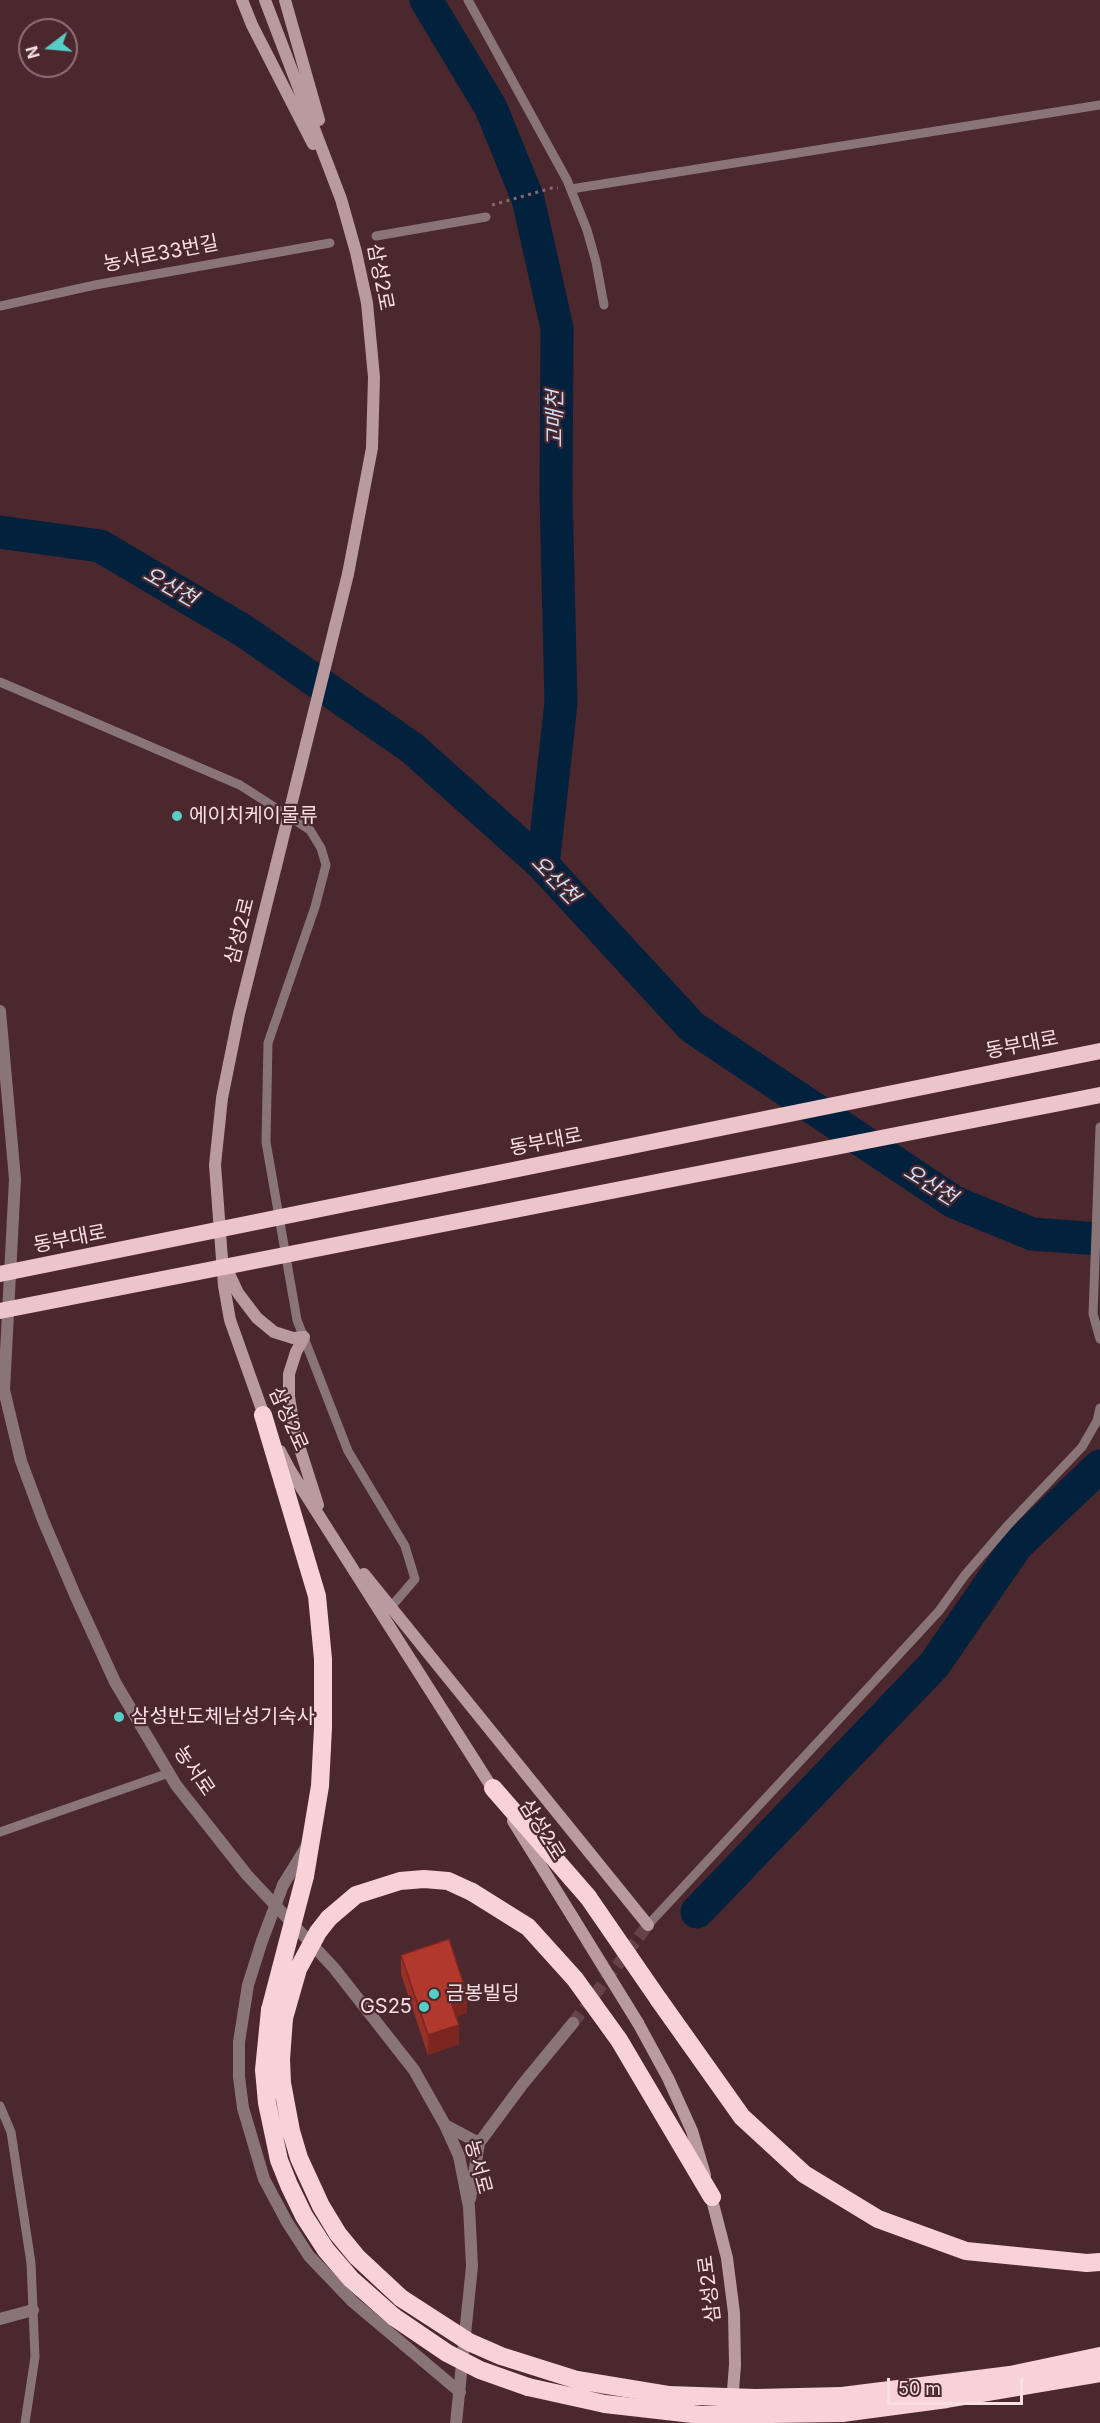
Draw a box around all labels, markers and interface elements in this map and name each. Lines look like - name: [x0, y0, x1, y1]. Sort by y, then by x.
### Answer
- north arrow: [18, 18, 78, 78]
- text: N: [21, 44, 44, 61]
- street label: 농서로33번길: [101, 231, 221, 277]
- street label: 삼성2로: [362, 242, 398, 312]
- water label: 고매천: [543, 390, 569, 448]
- water label: 오산천: [139, 562, 201, 612]
- place label: 에이치케이물류: [189, 804, 318, 828]
- marker: 에이치케이물류: [170, 809, 184, 823]
- water label: 오산천: [526, 850, 584, 910]
- street label: 삼성2로: [220, 895, 260, 967]
- street label: 동부대로: [984, 1026, 1060, 1064]
- street label: 동부대로: [508, 1123, 584, 1161]
- water label: 오산천: [899, 1159, 961, 1211]
- street label: 동부대로: [32, 1220, 108, 1258]
- street label: 삼성2로: [263, 1383, 313, 1455]
- place label: 삼성반도체남성기숙사: [131, 1705, 315, 1729]
- marker: 삼성반도체남성기숙사: [112, 1710, 126, 1724]
- street label: 농서로: [169, 1741, 219, 1801]
- street label: 삼성2로: [514, 1795, 570, 1865]
- place label: 금봉빌딩: [446, 1982, 520, 2006]
- marker: 금봉빌딩: [427, 1987, 441, 2001]
- place label: GS25: [360, 1995, 412, 2019]
- marker: GS25: [417, 2000, 431, 2014]
- street label: 농서로: [459, 2137, 497, 2197]
- street label: 삼성2로: [694, 2254, 726, 2324]
- scale bar: [890, 2366, 1026, 2404]
- text: 50 m: [898, 2378, 941, 2399]

